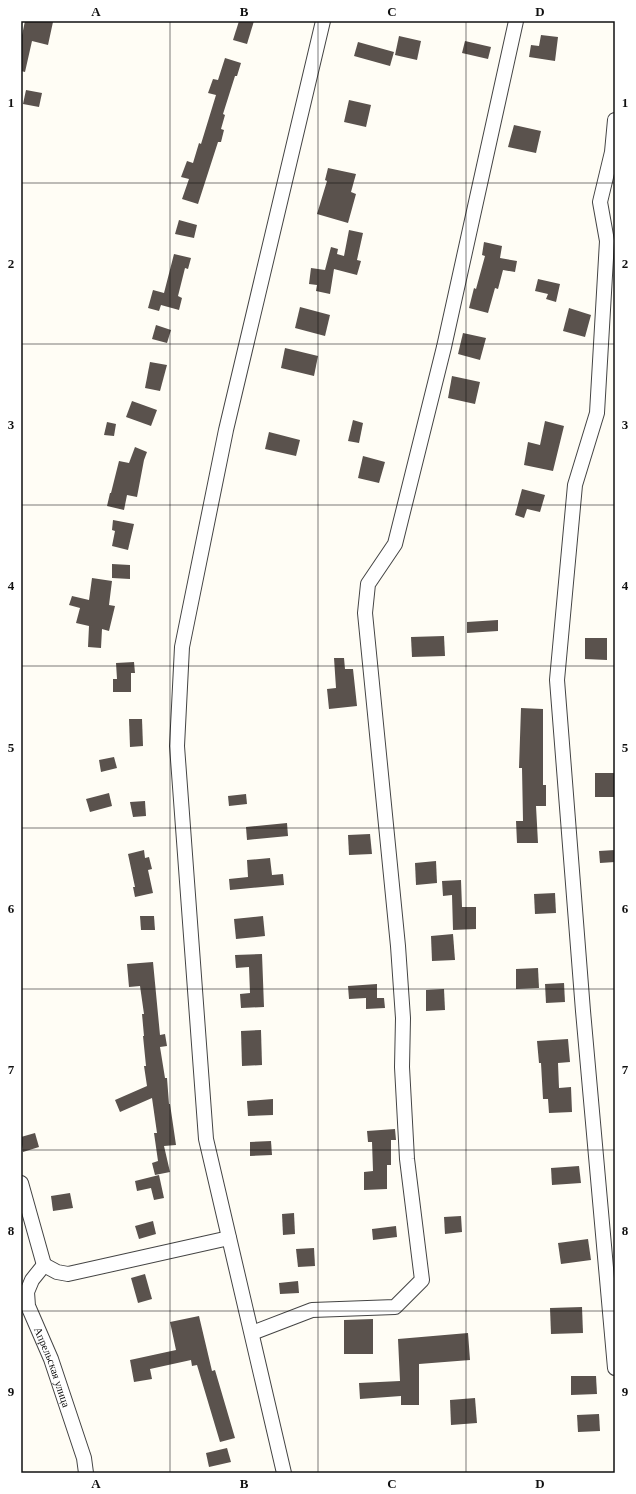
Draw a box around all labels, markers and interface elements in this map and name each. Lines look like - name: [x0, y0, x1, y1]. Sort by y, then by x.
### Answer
- text: A: [91, 4, 101, 19]
- text: B: [240, 4, 249, 19]
- text: C: [387, 4, 397, 19]
- text: D: [535, 4, 545, 19]
- text: 1: [8, 95, 14, 110]
- text: 1: [622, 95, 628, 110]
- text: 2: [8, 256, 14, 271]
- text: 2: [622, 256, 628, 271]
- text: 3: [8, 417, 15, 432]
- text: 3: [622, 417, 629, 432]
- text: 4: [8, 578, 15, 593]
- text: 4: [622, 578, 629, 593]
- text: 5: [8, 740, 15, 755]
- text: 5: [622, 740, 629, 755]
- text: 6: [8, 901, 15, 916]
- text: 6: [622, 901, 629, 916]
- text: 7: [8, 1062, 15, 1077]
- text: 7: [622, 1062, 629, 1077]
- text: 8: [8, 1223, 15, 1238]
- text: 8: [622, 1223, 629, 1238]
- street label: Апрельская улица: [32, 1325, 73, 1409]
- text: 9: [8, 1384, 15, 1399]
- text: 9: [622, 1384, 629, 1399]
- text: A: [91, 1476, 101, 1491]
- text: B: [240, 1476, 249, 1491]
- text: C: [387, 1476, 397, 1491]
- text: D: [535, 1476, 545, 1491]

